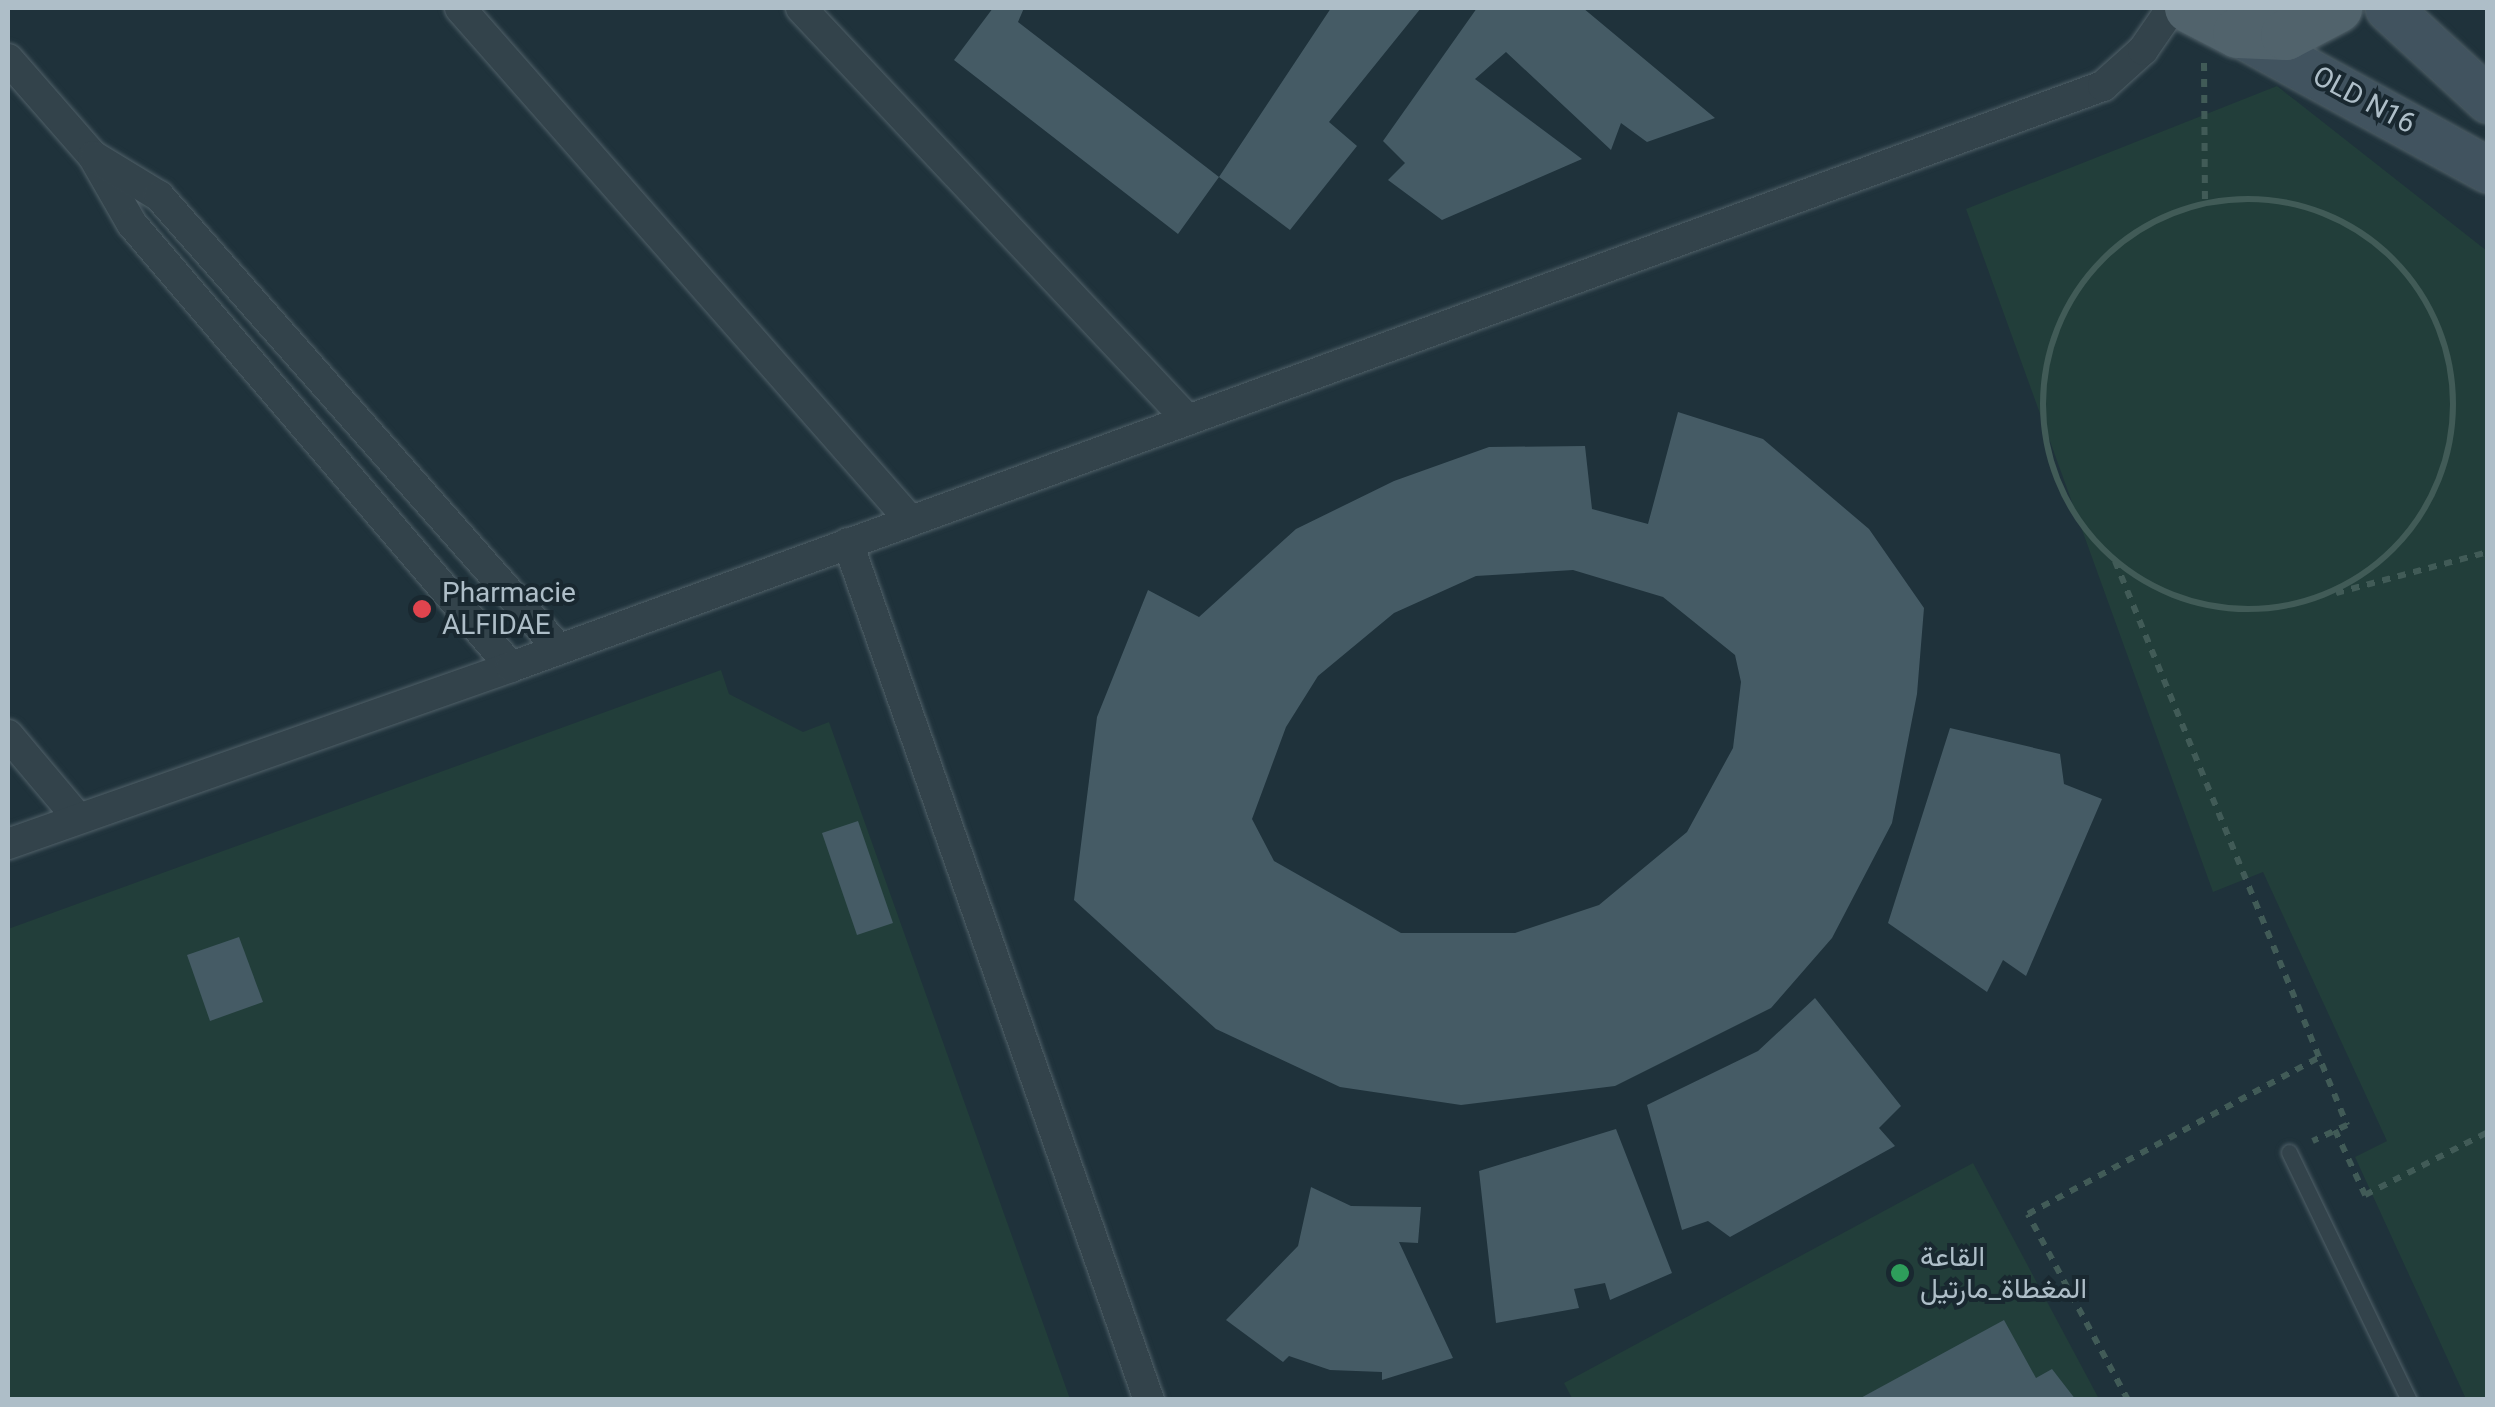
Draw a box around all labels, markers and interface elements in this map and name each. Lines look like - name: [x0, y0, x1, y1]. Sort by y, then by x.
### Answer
- street label: OLD N16: [2307, 59, 2421, 141]
- place label: Pharmacie ALFIDAE: [442, 576, 576, 642]
- marker: Pharmacie ALFIDAE: [411, 598, 433, 620]
- place label: القاعة المغطاة_مارتيل: [1920, 1240, 2087, 1306]
- marker: القاعة المغطاة_مارتيل: [1889, 1262, 1911, 1284]

